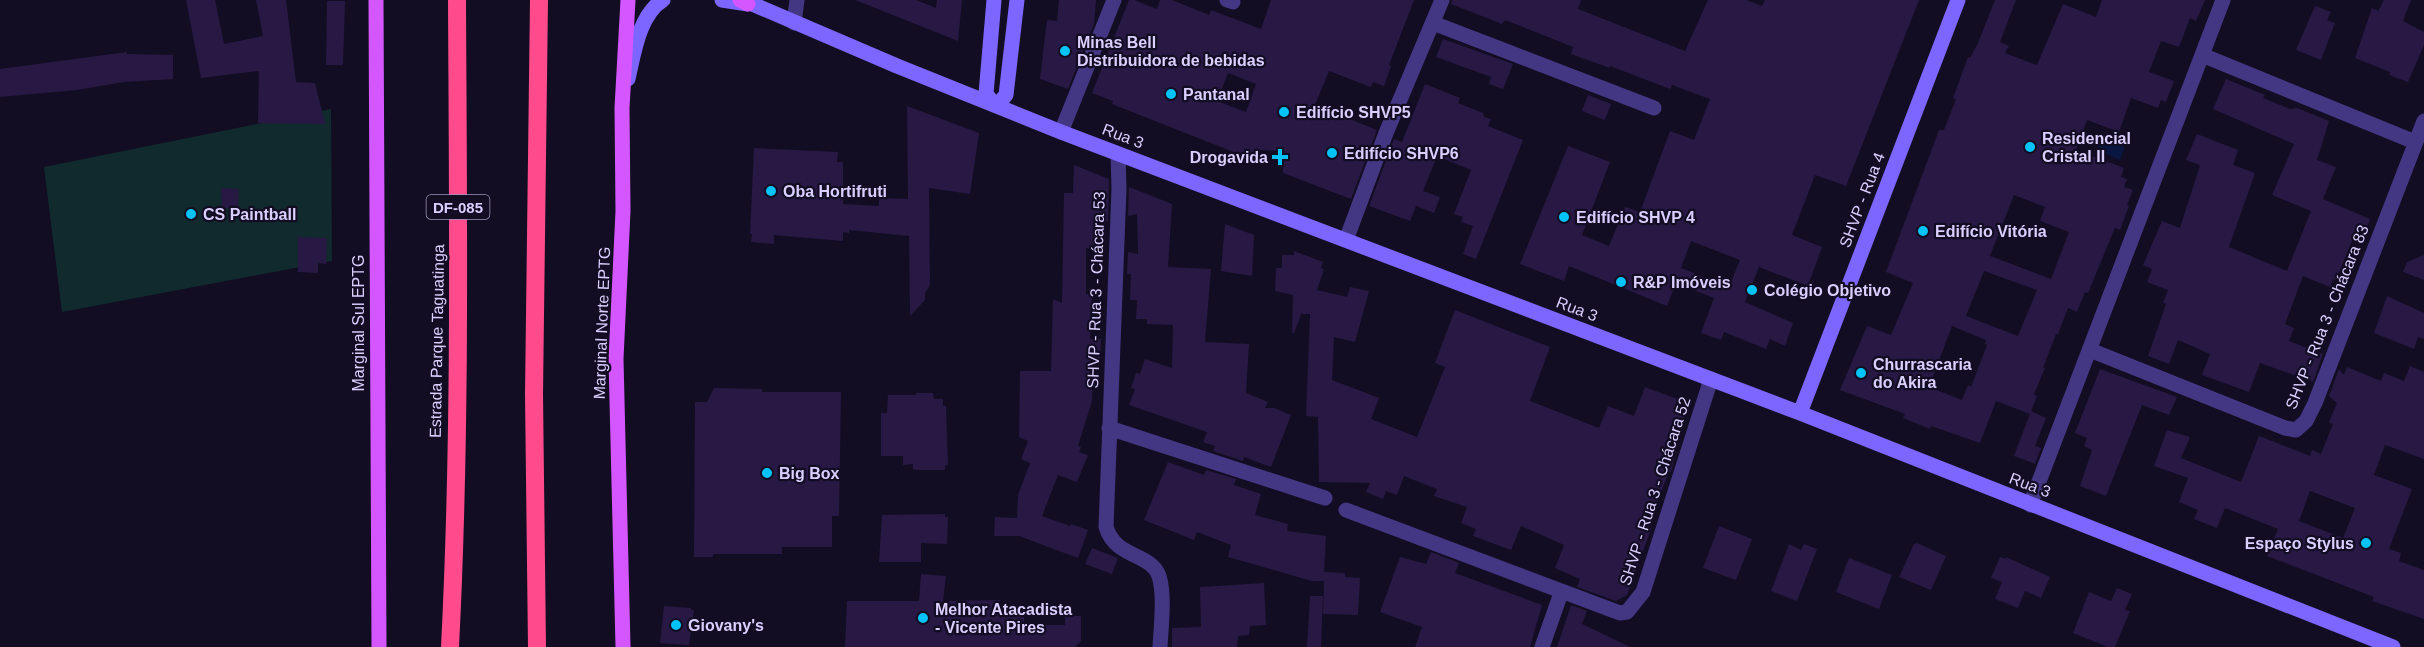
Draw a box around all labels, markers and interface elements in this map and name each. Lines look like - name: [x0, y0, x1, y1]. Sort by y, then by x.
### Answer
- place label: Minas Bell Distribuidora de bebidas: [1077, 34, 1265, 69]
- marker: Minas Bell Distribuidora de bebidas: [1058, 44, 1072, 58]
- place label: Pantanal: [1183, 86, 1250, 103]
- marker: Pantanal: [1164, 87, 1178, 101]
- place label: Edifício SHVP5: [1296, 104, 1411, 121]
- marker: Edifício SHVP5: [1277, 105, 1291, 119]
- street label: Rua 3: [1100, 120, 1146, 152]
- place label: Residencial Cristal II: [2042, 130, 2131, 165]
- marker: Residencial Cristal II: [2023, 140, 2037, 154]
- place label: Edifício SHVP6: [1344, 145, 1459, 162]
- marker: Edifício SHVP6: [1325, 146, 1339, 160]
- place label: Drogavida: [1190, 149, 1268, 166]
- marker: Drogavida: [1273, 150, 1287, 164]
- street label: SHVP - Rua 4: [1836, 150, 1888, 250]
- place label: Oba Hortifruti: [783, 183, 887, 200]
- marker: Oba Hortifruti: [764, 184, 778, 198]
- street label: SHVP - Rua 3 - Chácara 53: [1084, 191, 1108, 389]
- road number: DF-085: [426, 195, 490, 219]
- place label: CS Paintball: [203, 206, 296, 223]
- marker: CS Paintball: [184, 207, 198, 221]
- place label: Edifício SHVP 4: [1576, 209, 1695, 226]
- marker: Edifício SHVP 4: [1557, 210, 1571, 224]
- street label: SHVP - Rua 3 - Chácara 83: [2282, 222, 2372, 412]
- place label: Edifício Vitória: [1935, 223, 2047, 240]
- marker: Edifício Vitória: [1916, 224, 1930, 238]
- street label: Estrada Parque Taguatinga: [427, 244, 447, 438]
- street label: Marginal Norte EPTG: [591, 246, 613, 400]
- street label: Marginal Sul EPTG: [350, 255, 367, 391]
- place label: R&P Imóveis: [1633, 274, 1731, 291]
- marker: R&P Imóveis: [1614, 275, 1628, 289]
- place label: Colégio Objetivo: [1764, 282, 1891, 299]
- marker: Colégio Objetivo: [1745, 283, 1759, 297]
- street label: Rua 3: [1554, 293, 1600, 325]
- place label: Churrascaria do Akira: [1873, 356, 1972, 391]
- marker: Churrascaria do Akira: [1854, 366, 1868, 380]
- street label: SHVP - Rua 3 - Chácara 52: [1616, 395, 1694, 587]
- place label: Big Box: [779, 465, 840, 482]
- marker: Big Box: [760, 466, 774, 480]
- street label: Rua 3: [2007, 469, 2053, 501]
- place label: Espaço Stylus: [2245, 535, 2354, 552]
- marker: Espaço Stylus: [2359, 536, 2373, 550]
- place label: Melhor Atacadista - Vicente Pires: [935, 601, 1072, 636]
- marker: Melhor Atacadista - Vicente Pires: [916, 611, 930, 625]
- place label: Giovany's: [688, 617, 764, 634]
- marker: Giovany's: [669, 618, 683, 632]

